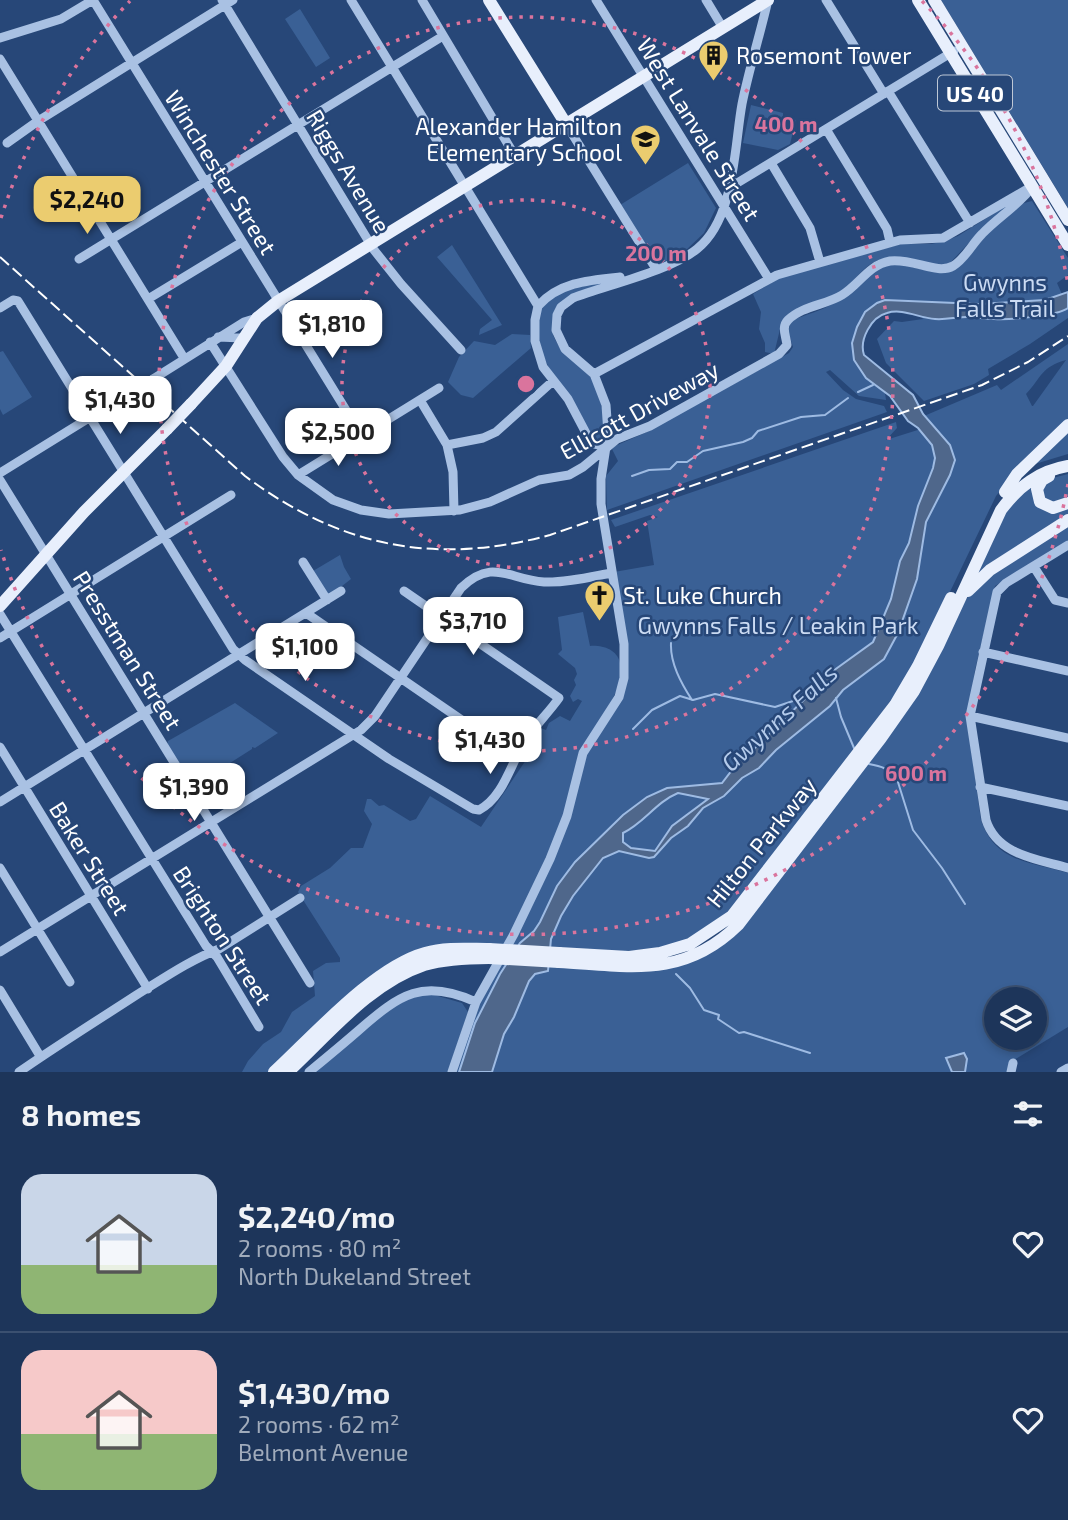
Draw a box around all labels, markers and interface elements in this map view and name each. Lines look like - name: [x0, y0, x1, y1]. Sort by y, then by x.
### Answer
- street label: West Lanvale Street: [631, 33, 767, 226]
- building icon: Rosemont Tower: [696, 38, 730, 82]
- place label: Rosemont Tower: [736, 41, 911, 69]
- road number: US 40: [938, 76, 1012, 110]
- street label: Winchester Street: [159, 85, 283, 260]
- street label: Riggs Avenue: [301, 104, 397, 238]
- text: 400 m: [755, 111, 817, 136]
- place label: Alexander Hamilton Elementary School: [415, 112, 622, 166]
- school or university icon: Alexander Hamilton Elementary School: [628, 122, 662, 166]
- pin: $2,240: [30, 176, 144, 236]
- text: $2,240: [50, 185, 124, 213]
- text: 200 m: [625, 240, 687, 265]
- park label: Gwynns Falls Trail: [955, 268, 1055, 322]
- pin: $1,810: [275, 300, 389, 360]
- text: $1,810: [298, 309, 366, 337]
- street label: Ellicott Driveway: [555, 355, 723, 465]
- centre of rings: [514, 372, 538, 396]
- pin: $1,430: [63, 376, 177, 436]
- text: $1,430: [85, 385, 155, 413]
- pin: $2,500: [281, 408, 395, 468]
- text: $2,500: [301, 417, 375, 445]
- street label: Presstman Street: [68, 565, 188, 735]
- church icon: St. Luke Church: [583, 578, 617, 622]
- place label: St. Luke Church: [623, 581, 782, 609]
- pin: $3,710: [416, 598, 530, 657]
- text: $3,710: [439, 606, 507, 634]
- park label: Gwynns Falls / Leakin Park: [638, 611, 919, 639]
- pin: $1,100: [248, 624, 362, 683]
- text: $1,100: [272, 632, 338, 660]
- water label: Gwynns Falls: [715, 657, 843, 777]
- pin: $1,430: [433, 716, 547, 776]
- text: $1,430: [455, 725, 525, 753]
- text: 600 m: [885, 760, 947, 785]
- pin: $1,390: [137, 764, 251, 823]
- street label: Hilton Parkway: [700, 771, 822, 913]
- text: $1,390: [159, 772, 229, 800]
- street label: Baker Street: [44, 796, 136, 920]
- street label: Brighton Street: [168, 860, 278, 1010]
- map controls: [984, 987, 1047, 1050]
- button: layers: [984, 987, 1047, 1050]
- icon: filters: [1009, 1095, 1047, 1133]
- text: 8 homes: [21, 1096, 141, 1132]
- text: $2,240/mo: [238, 1198, 395, 1234]
- icon: home: [77, 1202, 161, 1286]
- icon: heart: [1009, 1225, 1047, 1263]
- text: 2 rooms · 80 m²: [238, 1234, 401, 1262]
- text: North Dukeland Street: [238, 1262, 471, 1290]
- text: $1,430/mo: [238, 1374, 390, 1410]
- icon: home: [77, 1378, 161, 1462]
- icon: heart: [1009, 1401, 1047, 1439]
- text: 2 rooms · 62 m²: [238, 1410, 400, 1438]
- text: Belmont Avenue: [238, 1438, 408, 1466]

